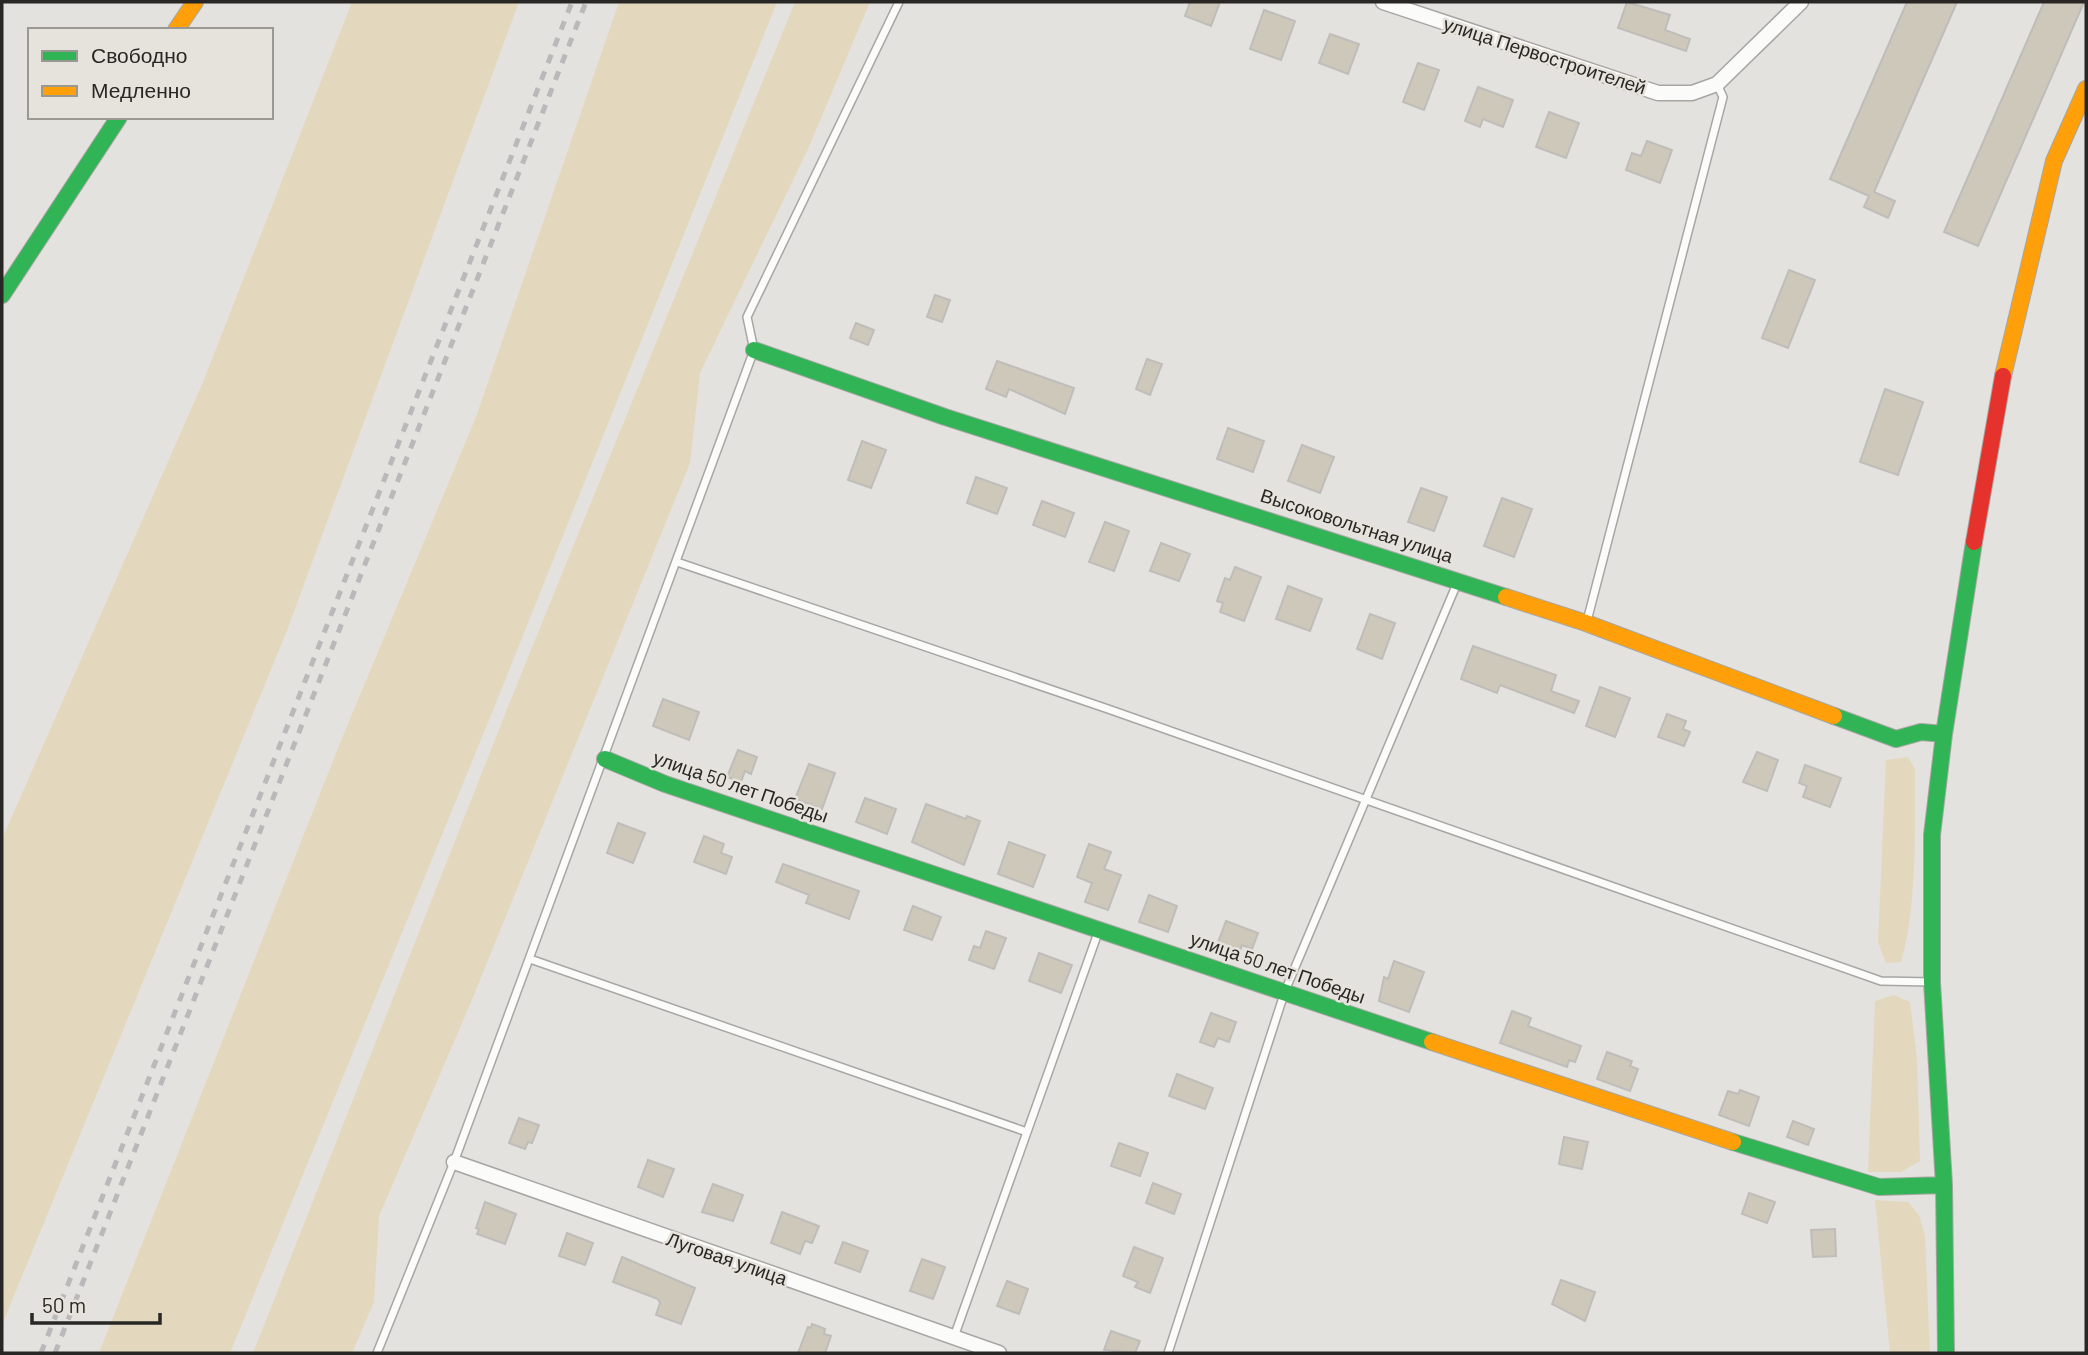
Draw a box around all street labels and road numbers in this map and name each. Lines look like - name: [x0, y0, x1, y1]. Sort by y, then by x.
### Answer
- street label: улица Первостроителей: [1441, 11, 1649, 99]
- street label: Высоковольтная улица: [1258, 483, 1457, 567]
- street label: улица 50 лет Победы: [650, 745, 832, 827]
- street label: улица 50 лет Победы: [1187, 926, 1369, 1008]
- street label: Луговая улица: [664, 1227, 791, 1290]

